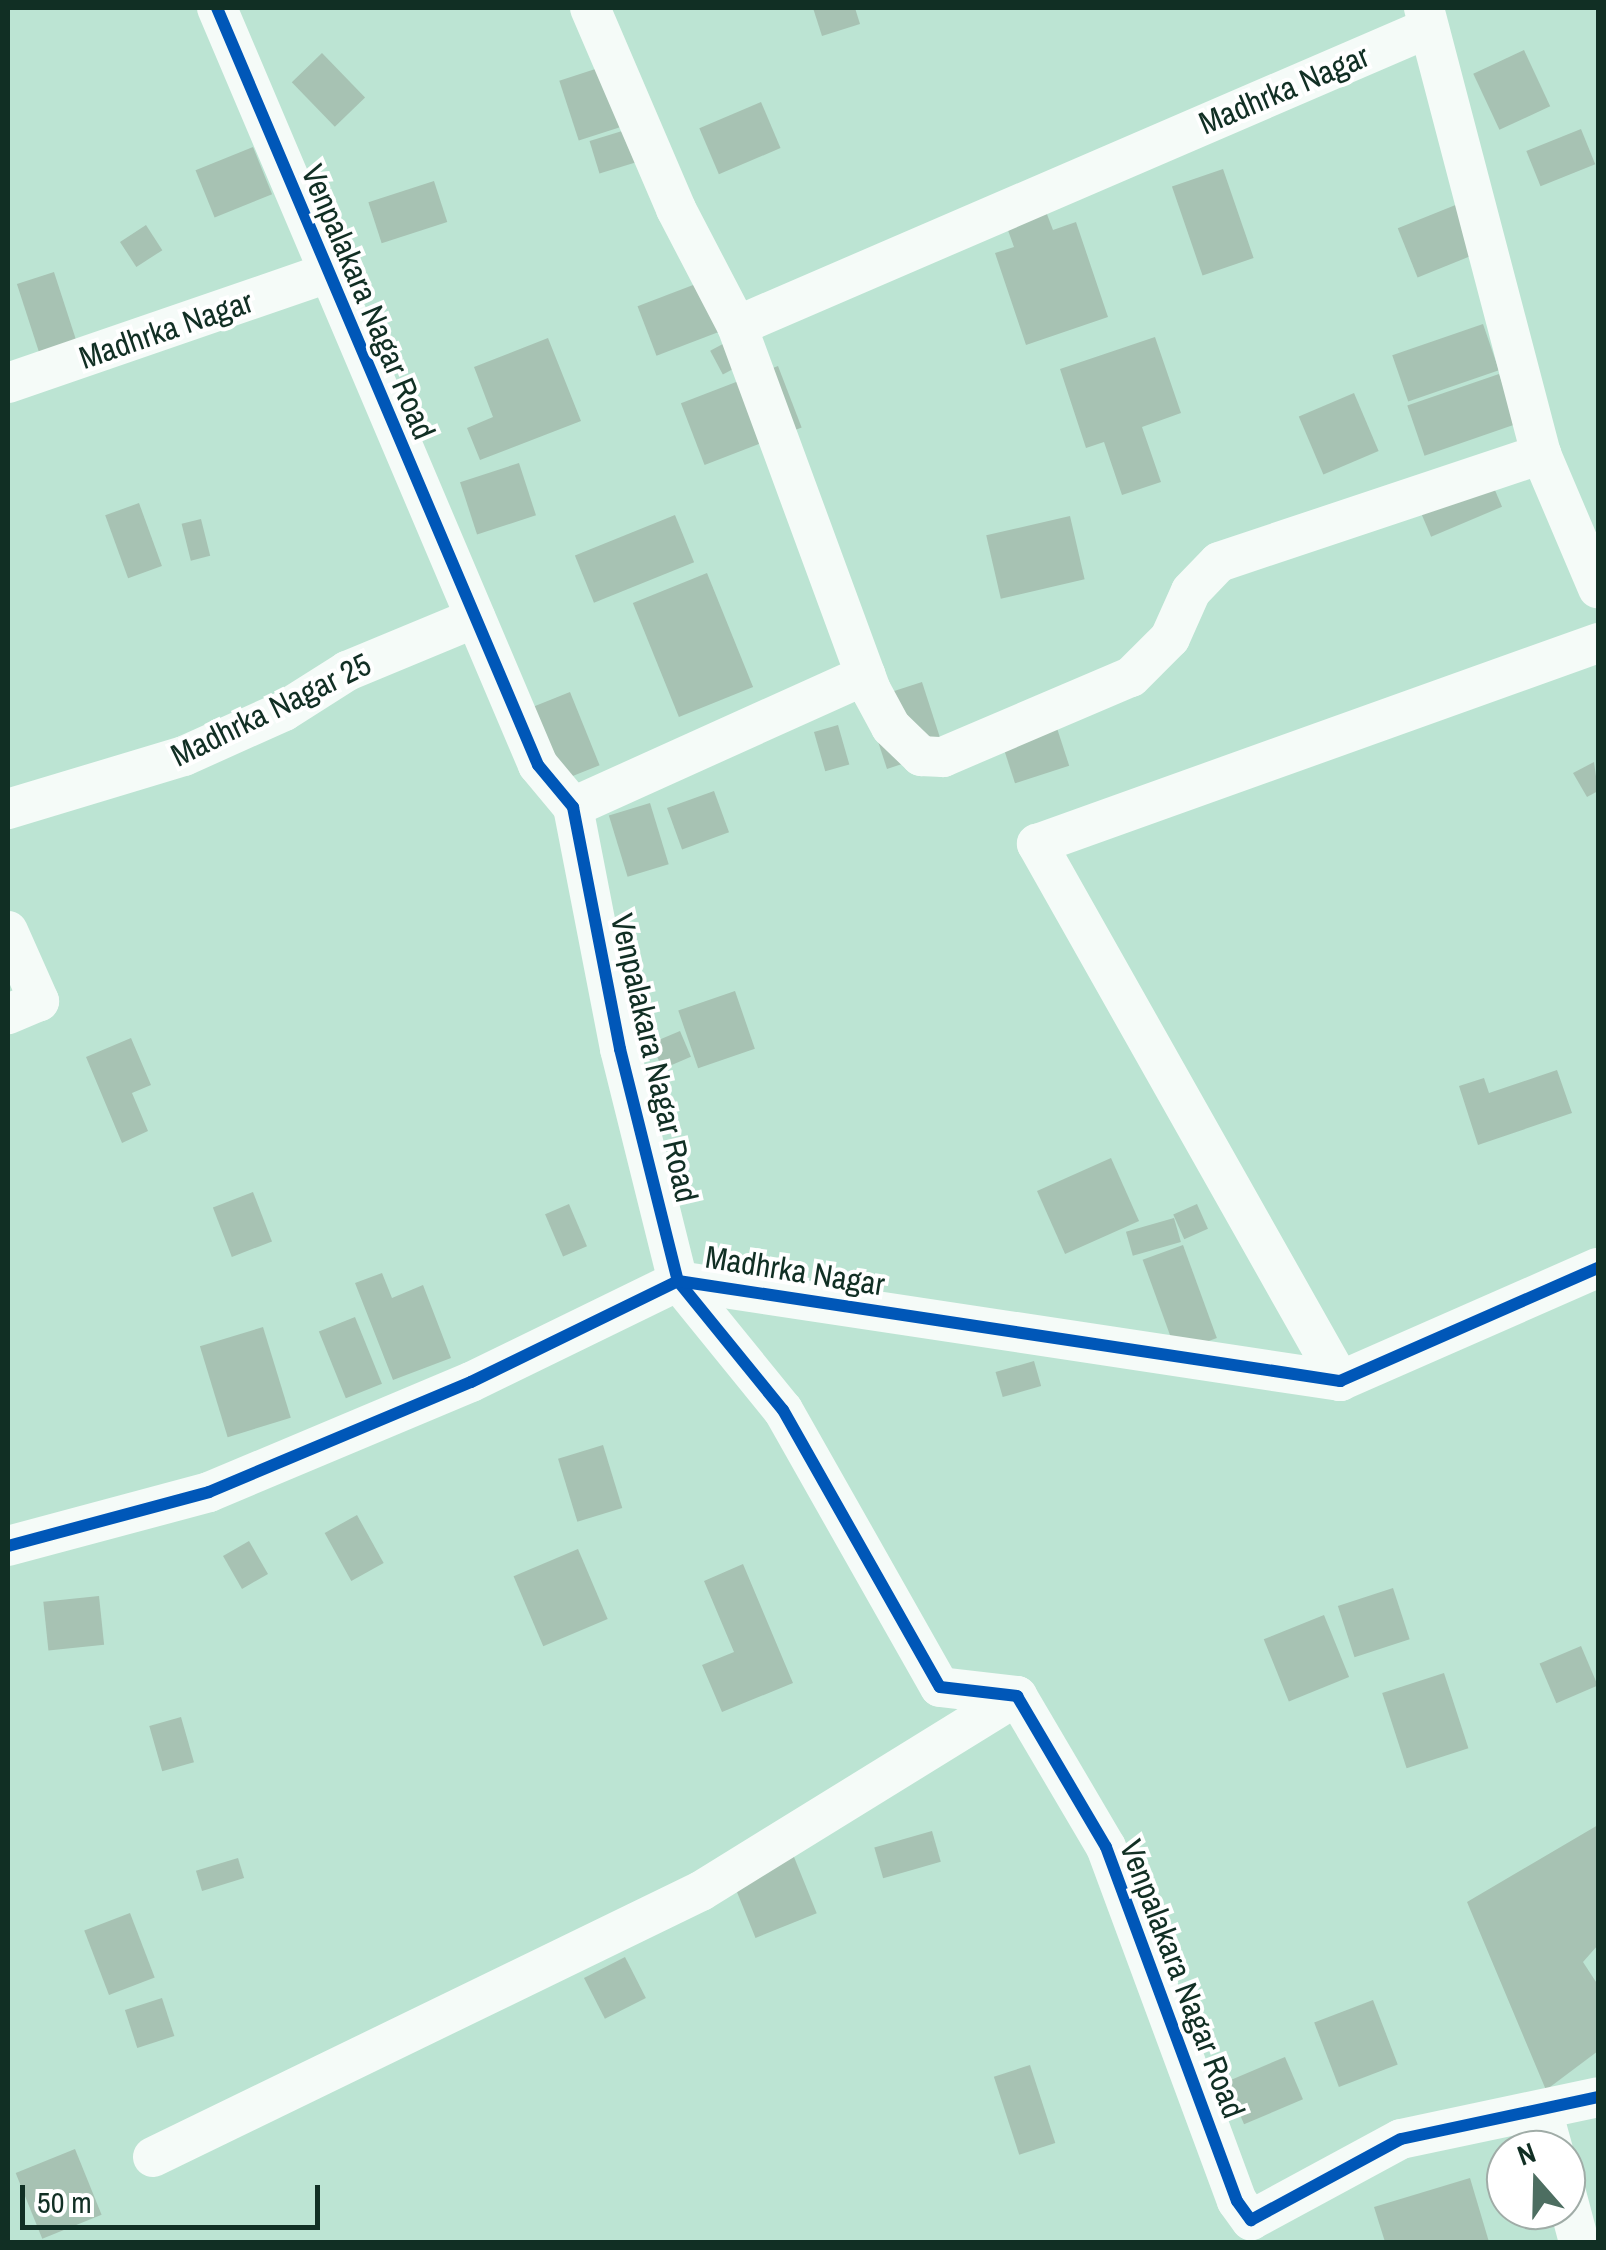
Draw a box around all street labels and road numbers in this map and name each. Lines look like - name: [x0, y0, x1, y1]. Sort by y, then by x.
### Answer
- street label: Madhrka Nagar: [1193, 37, 1375, 143]
- street label: Venpalakara Nagar Road: [293, 159, 443, 445]
- street label: Madhrka Nagar: [74, 282, 258, 378]
- street label: Madhrka Nagar 25: [165, 645, 377, 775]
- street label: Venpalakara Nagar Road: [602, 910, 706, 1206]
- street label: Madhrka Nagar: [703, 1238, 887, 1304]
- street label: Venpalakara Nagar Road: [1111, 1835, 1253, 2123]

